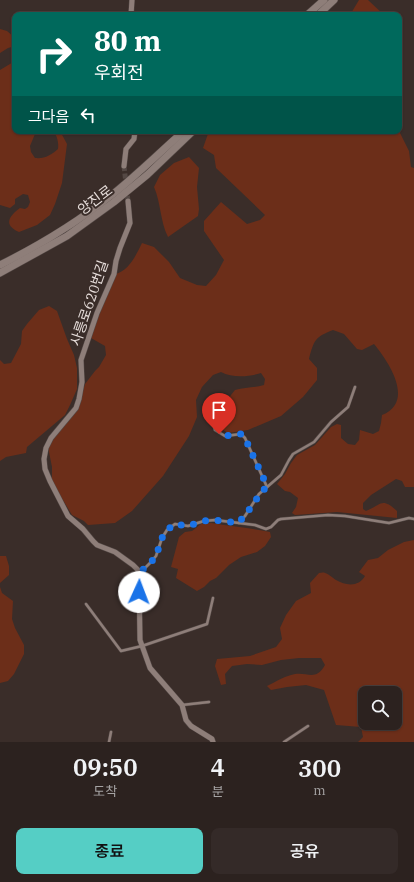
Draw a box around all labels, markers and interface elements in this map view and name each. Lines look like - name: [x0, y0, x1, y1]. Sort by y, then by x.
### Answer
- text: 80 m: [94, 22, 161, 59]
- icon: right: [28, 28, 80, 80]
- text: 우회전: [94, 61, 144, 84]
- icon: left: [77, 104, 99, 126]
- text: 그다음: [28, 107, 69, 126]
- street label: 양진로: [74, 181, 116, 219]
- street label: 사릉로620번길: [66, 258, 112, 348]
- pin: [202, 393, 236, 434]
- icon: arrive: [208, 399, 230, 421]
- position arrow: [118, 571, 160, 613]
- map controls: [358, 686, 402, 730]
- button: search: [358, 686, 402, 730]
- text: 09:50: [73, 751, 138, 783]
- text: 4: [211, 751, 225, 783]
- text: 300: [298, 752, 341, 784]
- text: m: [313, 782, 326, 799]
- text: 도착: [93, 783, 117, 800]
- text: 분: [212, 783, 224, 800]
- button: 종료: [16, 828, 203, 874]
- button: 공유: [211, 828, 398, 874]

